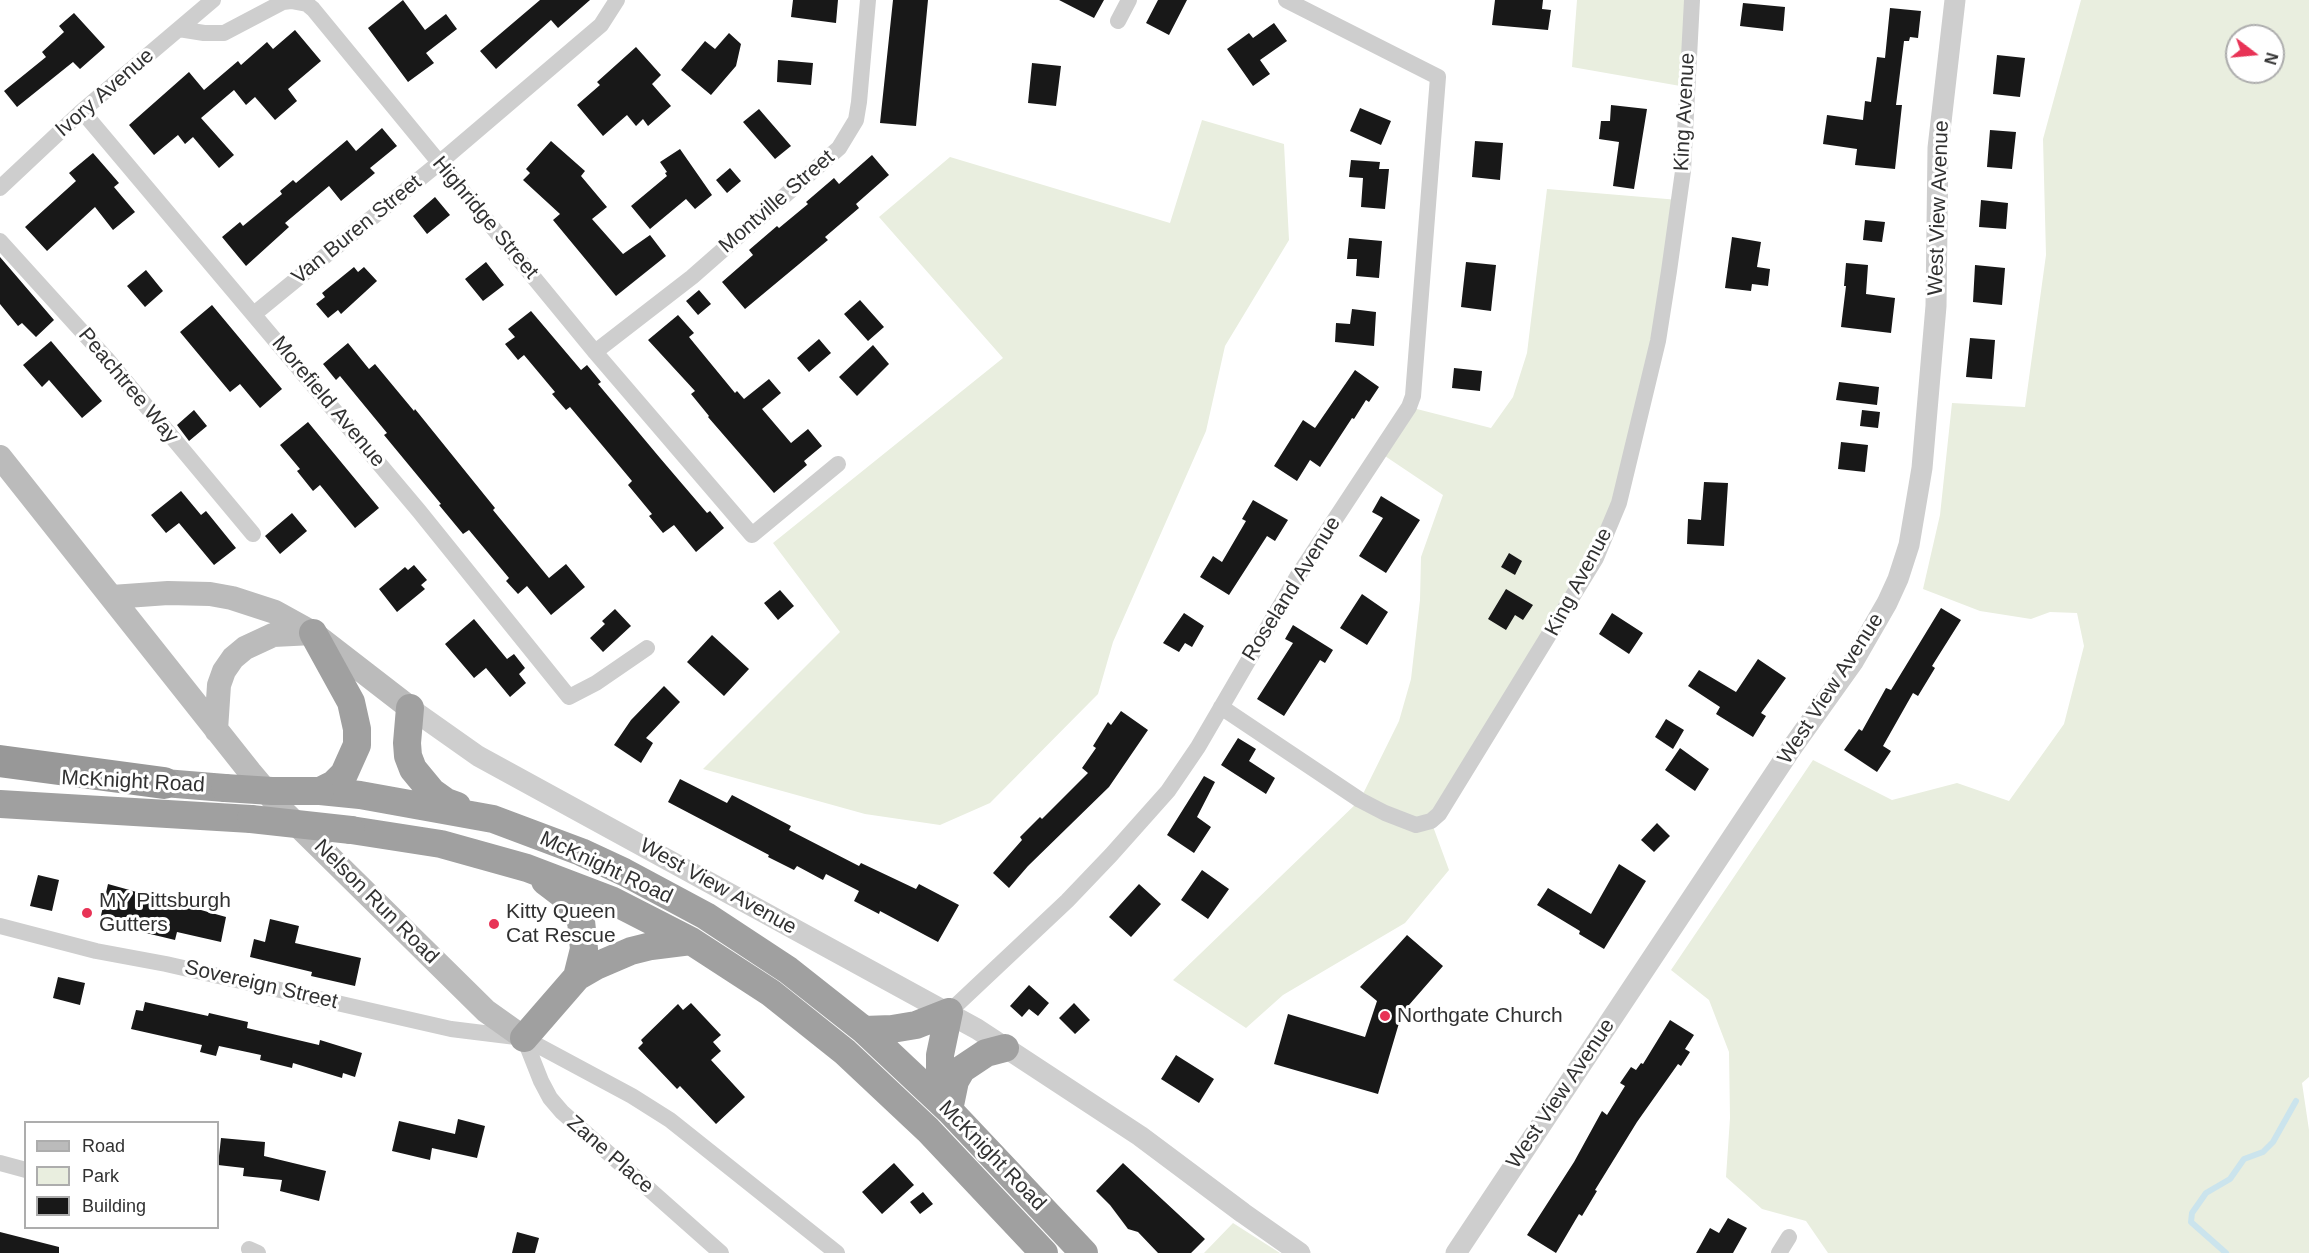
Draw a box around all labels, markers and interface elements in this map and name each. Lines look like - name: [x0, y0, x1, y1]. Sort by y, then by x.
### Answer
- north arrow: [2225, 24, 2285, 84]
- street label: Ivory Avenue: [51, 43, 159, 143]
- text: N: [2261, 51, 2281, 66]
- street label: King Avenue: [1669, 52, 1701, 172]
- street label: West View Avenue: [1923, 120, 1955, 296]
- street label: Montville Street: [714, 145, 840, 259]
- street label: Highridge Street: [427, 152, 543, 284]
- street label: Van Buren Street: [287, 170, 427, 290]
- street label: Peachtree Way: [72, 323, 184, 449]
- street label: Morefield Avenue: [266, 331, 390, 473]
- street label: Roseland Avenue: [1237, 512, 1347, 666]
- street label: King Avenue: [1540, 524, 1618, 640]
- street label: West View Avenue: [1773, 609, 1889, 769]
- street label: McKnight Road: [61, 766, 205, 798]
- street label: McKnight Road: [536, 826, 676, 910]
- street label: Nelson Run Road: [308, 834, 444, 970]
- street label: West View Avenue: [635, 834, 801, 940]
- place label: MY Pittsburgh Gutters: [99, 888, 231, 938]
- place label: Kitty Queen Cat Rescue: [506, 899, 616, 949]
- marker: MY Pittsburgh Gutters: [80, 906, 94, 920]
- marker: Kitty Queen Cat Rescue: [487, 917, 501, 931]
- street label: Sovereign Street: [182, 955, 340, 1015]
- place label: Northgate Church: [1397, 1003, 1563, 1029]
- marker: Northgate Church: [1378, 1009, 1392, 1023]
- street label: West View Avenue: [1502, 1014, 1620, 1174]
- street label: McKnight Road: [933, 1096, 1051, 1216]
- street label: Zane Place: [562, 1111, 658, 1199]
- legend: [24, 1121, 219, 1229]
- text: Road: [82, 1136, 125, 1156]
- text: Park: [82, 1166, 119, 1186]
- text: Building: [82, 1196, 146, 1216]

